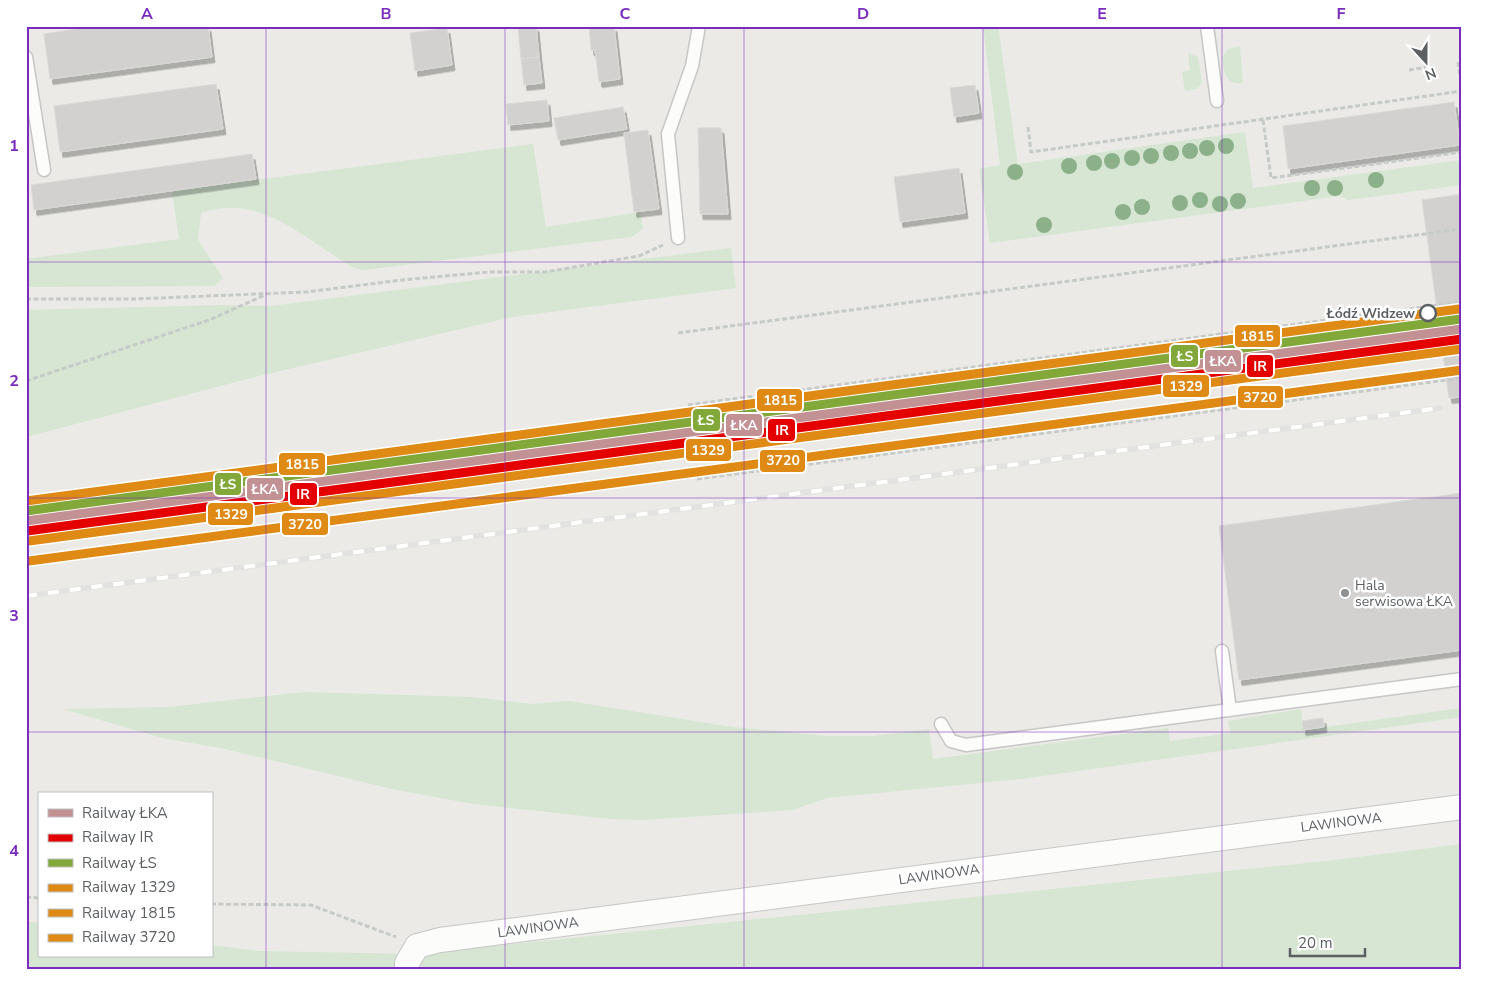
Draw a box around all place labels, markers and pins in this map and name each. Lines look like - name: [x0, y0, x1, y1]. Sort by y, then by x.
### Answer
- place label: Łódź Widzew: [1326, 304, 1415, 323]
- marker: Łódź Widzew: [1419, 304, 1437, 322]
- place label: Hala serwisowa ŁKA: [1355, 576, 1453, 611]
- marker: Hala serwisowa ŁKA: [1339, 587, 1351, 599]

